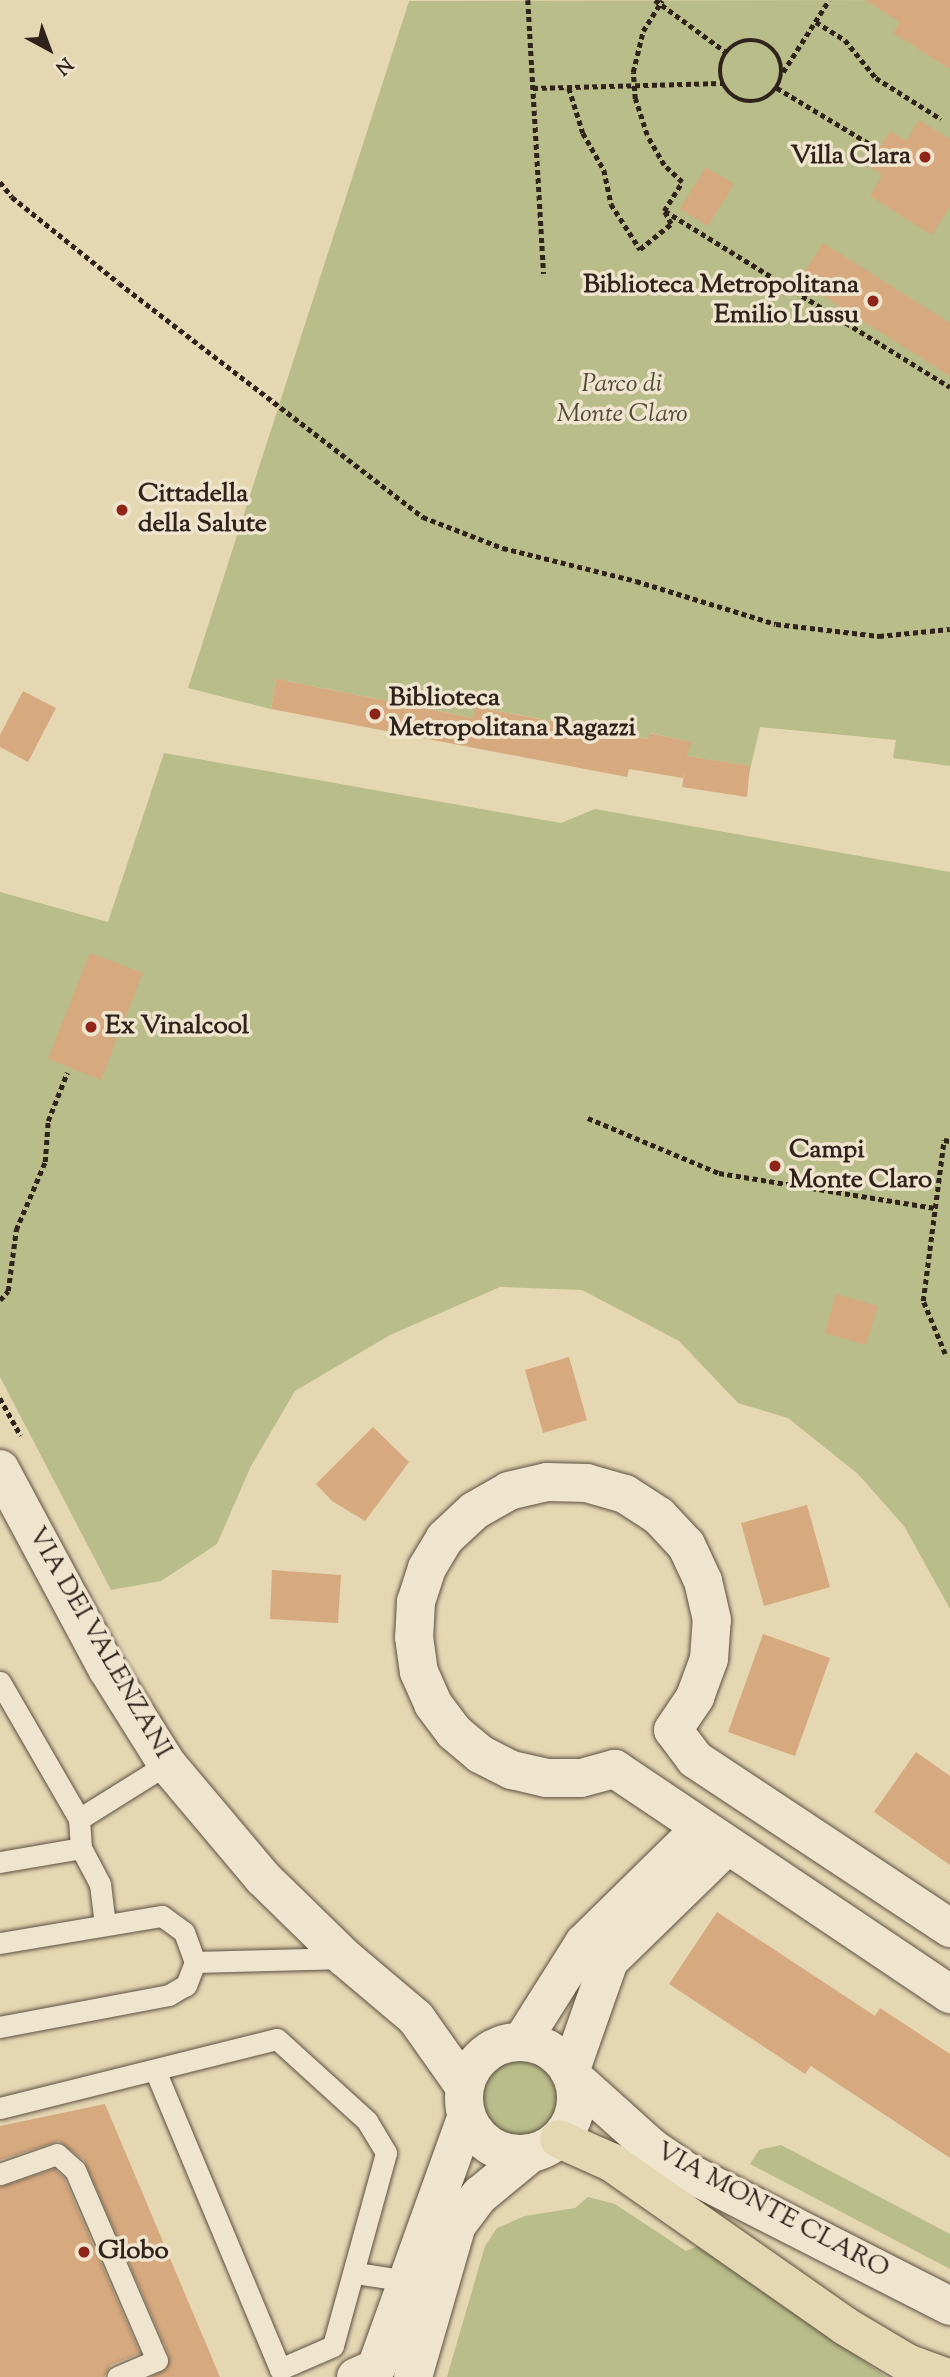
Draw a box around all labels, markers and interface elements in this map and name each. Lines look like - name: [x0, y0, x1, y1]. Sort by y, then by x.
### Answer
- north arrow: [14, 14, 84, 84]
- text: N: [49, 50, 78, 80]
- place label: Villa Clara: [791, 141, 911, 173]
- marker: Villa Clara: [917, 149, 933, 165]
- place label: Biblioteca Metropolitana Emilio Lussu: [583, 270, 859, 332]
- marker: Biblioteca Metropolitana Emilio Lussu: [865, 293, 881, 309]
- park label: Parco di Monte Claro: [556, 369, 688, 430]
- place label: Cittadella della Salute: [138, 479, 267, 540]
- marker: Cittadella della Salute: [112, 500, 132, 520]
- place label: Biblioteca Metropolitana Ragazzi: [389, 683, 636, 744]
- marker: Biblioteca Metropolitana Ragazzi: [367, 706, 383, 722]
- place label: Ex Vinalcool: [105, 1011, 249, 1043]
- marker: Ex Vinalcool: [83, 1019, 99, 1035]
- place label: Campi Monte Claro: [789, 1135, 932, 1196]
- marker: Campi Monte Claro: [767, 1158, 783, 1174]
- street label: VIA DEI VALENZANI: [20, 1522, 178, 1764]
- street label: VIA MONTE CLARO: [650, 2136, 894, 2286]
- place label: Globo: [98, 2236, 169, 2268]
- marker: Globo: [76, 2244, 92, 2260]

